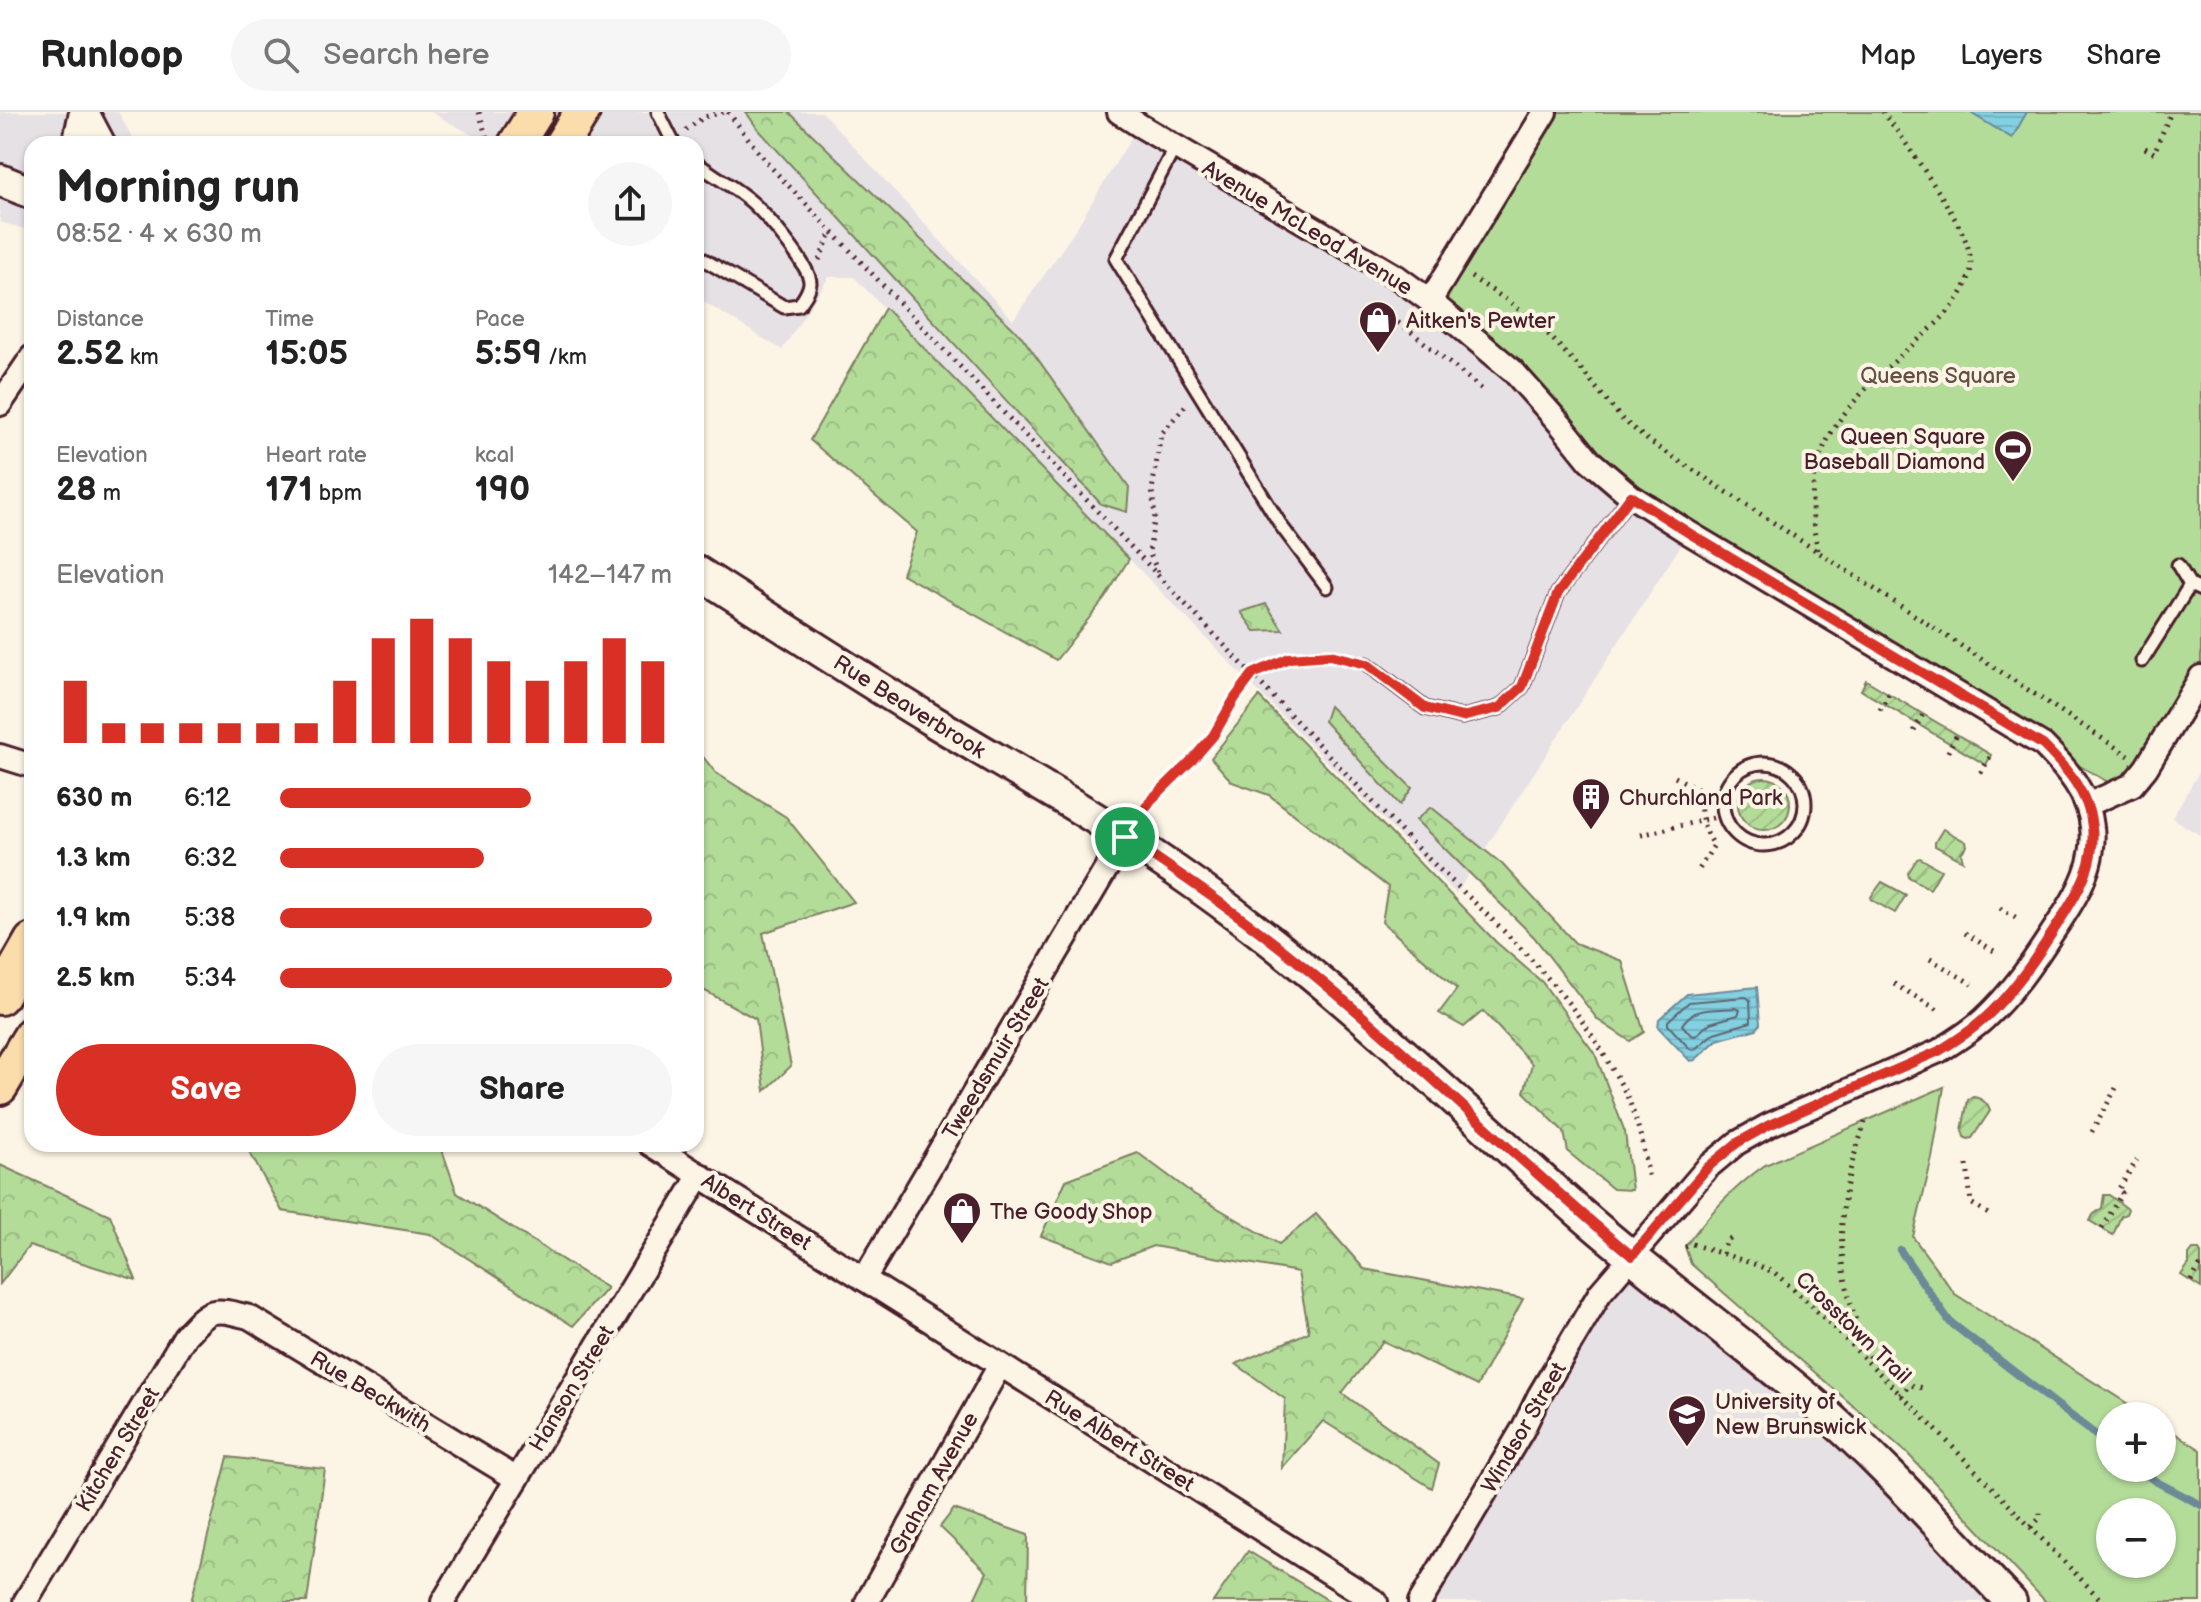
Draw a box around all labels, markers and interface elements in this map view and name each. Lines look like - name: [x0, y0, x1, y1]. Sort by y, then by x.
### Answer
- search box: [231, 19, 791, 91]
- text: Runloop: [40, 33, 183, 78]
- icon: search: [259, 33, 303, 77]
- text: Search here: [323, 37, 489, 73]
- text: Map: [1860, 39, 1916, 72]
- text: Layers: [1960, 39, 2043, 72]
- text: Share: [2087, 39, 2161, 72]
- street label: Avenue McLeod Avenue: [1197, 155, 1417, 302]
- text: Morning run: [56, 162, 300, 215]
- button: share: [588, 162, 672, 246]
- text: 08:52 · 4 × 630 m: [56, 219, 262, 250]
- shop icon: Aitken's Pewter: [1357, 299, 1399, 354]
- text: Distance: [56, 306, 144, 333]
- text: Time: [265, 306, 314, 333]
- text: Pace: [475, 306, 525, 333]
- place label: Aitken's Pewter: [1406, 308, 1556, 335]
- text: 2.52: [56, 333, 124, 374]
- text: 15:05: [265, 333, 348, 374]
- text: 5:59: [475, 333, 542, 374]
- text: km: [124, 344, 159, 371]
- text: /km: [542, 344, 587, 371]
- park label: Queens Square: [1860, 363, 2016, 390]
- place label: Queen Square Baseball Diamond: [1804, 424, 1985, 476]
- sports icon: Queen Square Baseball Diamond: [1992, 428, 2034, 483]
- text: Elevation: [56, 442, 148, 469]
- text: Heart rate: [265, 442, 367, 469]
- text: kcal: [475, 442, 514, 469]
- text: 28: [56, 469, 97, 510]
- text: 171: [265, 469, 313, 510]
- text: 190: [475, 469, 530, 510]
- text: m: [97, 480, 121, 507]
- text: bpm: [313, 480, 362, 507]
- text: Elevation: [56, 560, 164, 591]
- text: 142–147 m: [548, 560, 672, 591]
- street label: Rue Beaverbrook: [828, 650, 991, 765]
- building icon: Churchland Park: [1570, 776, 1612, 831]
- text: 630 m: [56, 783, 132, 814]
- text: 6:12: [184, 783, 231, 814]
- place label: Churchland Park: [1619, 785, 1783, 812]
- pin: [1091, 803, 1159, 871]
- icon: arrive: [1103, 815, 1147, 859]
- text: 1.3 km: [56, 843, 131, 874]
- text: 6:32: [184, 843, 236, 874]
- text: 1.9 km: [56, 903, 131, 934]
- text: 5:38: [184, 903, 235, 934]
- text: 2.5 km: [56, 963, 135, 994]
- text: 5:34: [184, 963, 236, 994]
- street label: Tweedsmuir Street: [937, 972, 1056, 1145]
- button: Save: [56, 1044, 356, 1136]
- button: Share: [372, 1044, 672, 1136]
- street label: Albert Street: [696, 1168, 816, 1257]
- shop icon: The Goody Shop: [941, 1190, 983, 1245]
- place label: The Goody Shop: [990, 1199, 1153, 1226]
- street label: Crosstown Trail: [1789, 1266, 1916, 1390]
- street label: Hanson Street: [524, 1320, 621, 1457]
- street label: Rue Beckwith: [305, 1346, 436, 1439]
- street label: Windsor Street: [1476, 1357, 1573, 1498]
- street label: Kitchen Street: [70, 1382, 166, 1517]
- street label: Rue Albert Street: [1039, 1384, 1199, 1498]
- place label: University of New Brunswick: [1715, 1389, 1866, 1441]
- school or university icon: University of New Brunswick: [1666, 1393, 1708, 1448]
- map controls: [2096, 1402, 2176, 1578]
- button: +: [2096, 1402, 2176, 1482]
- street label: Graham Avenue: [884, 1408, 985, 1560]
- button: −: [2096, 1498, 2176, 1578]

